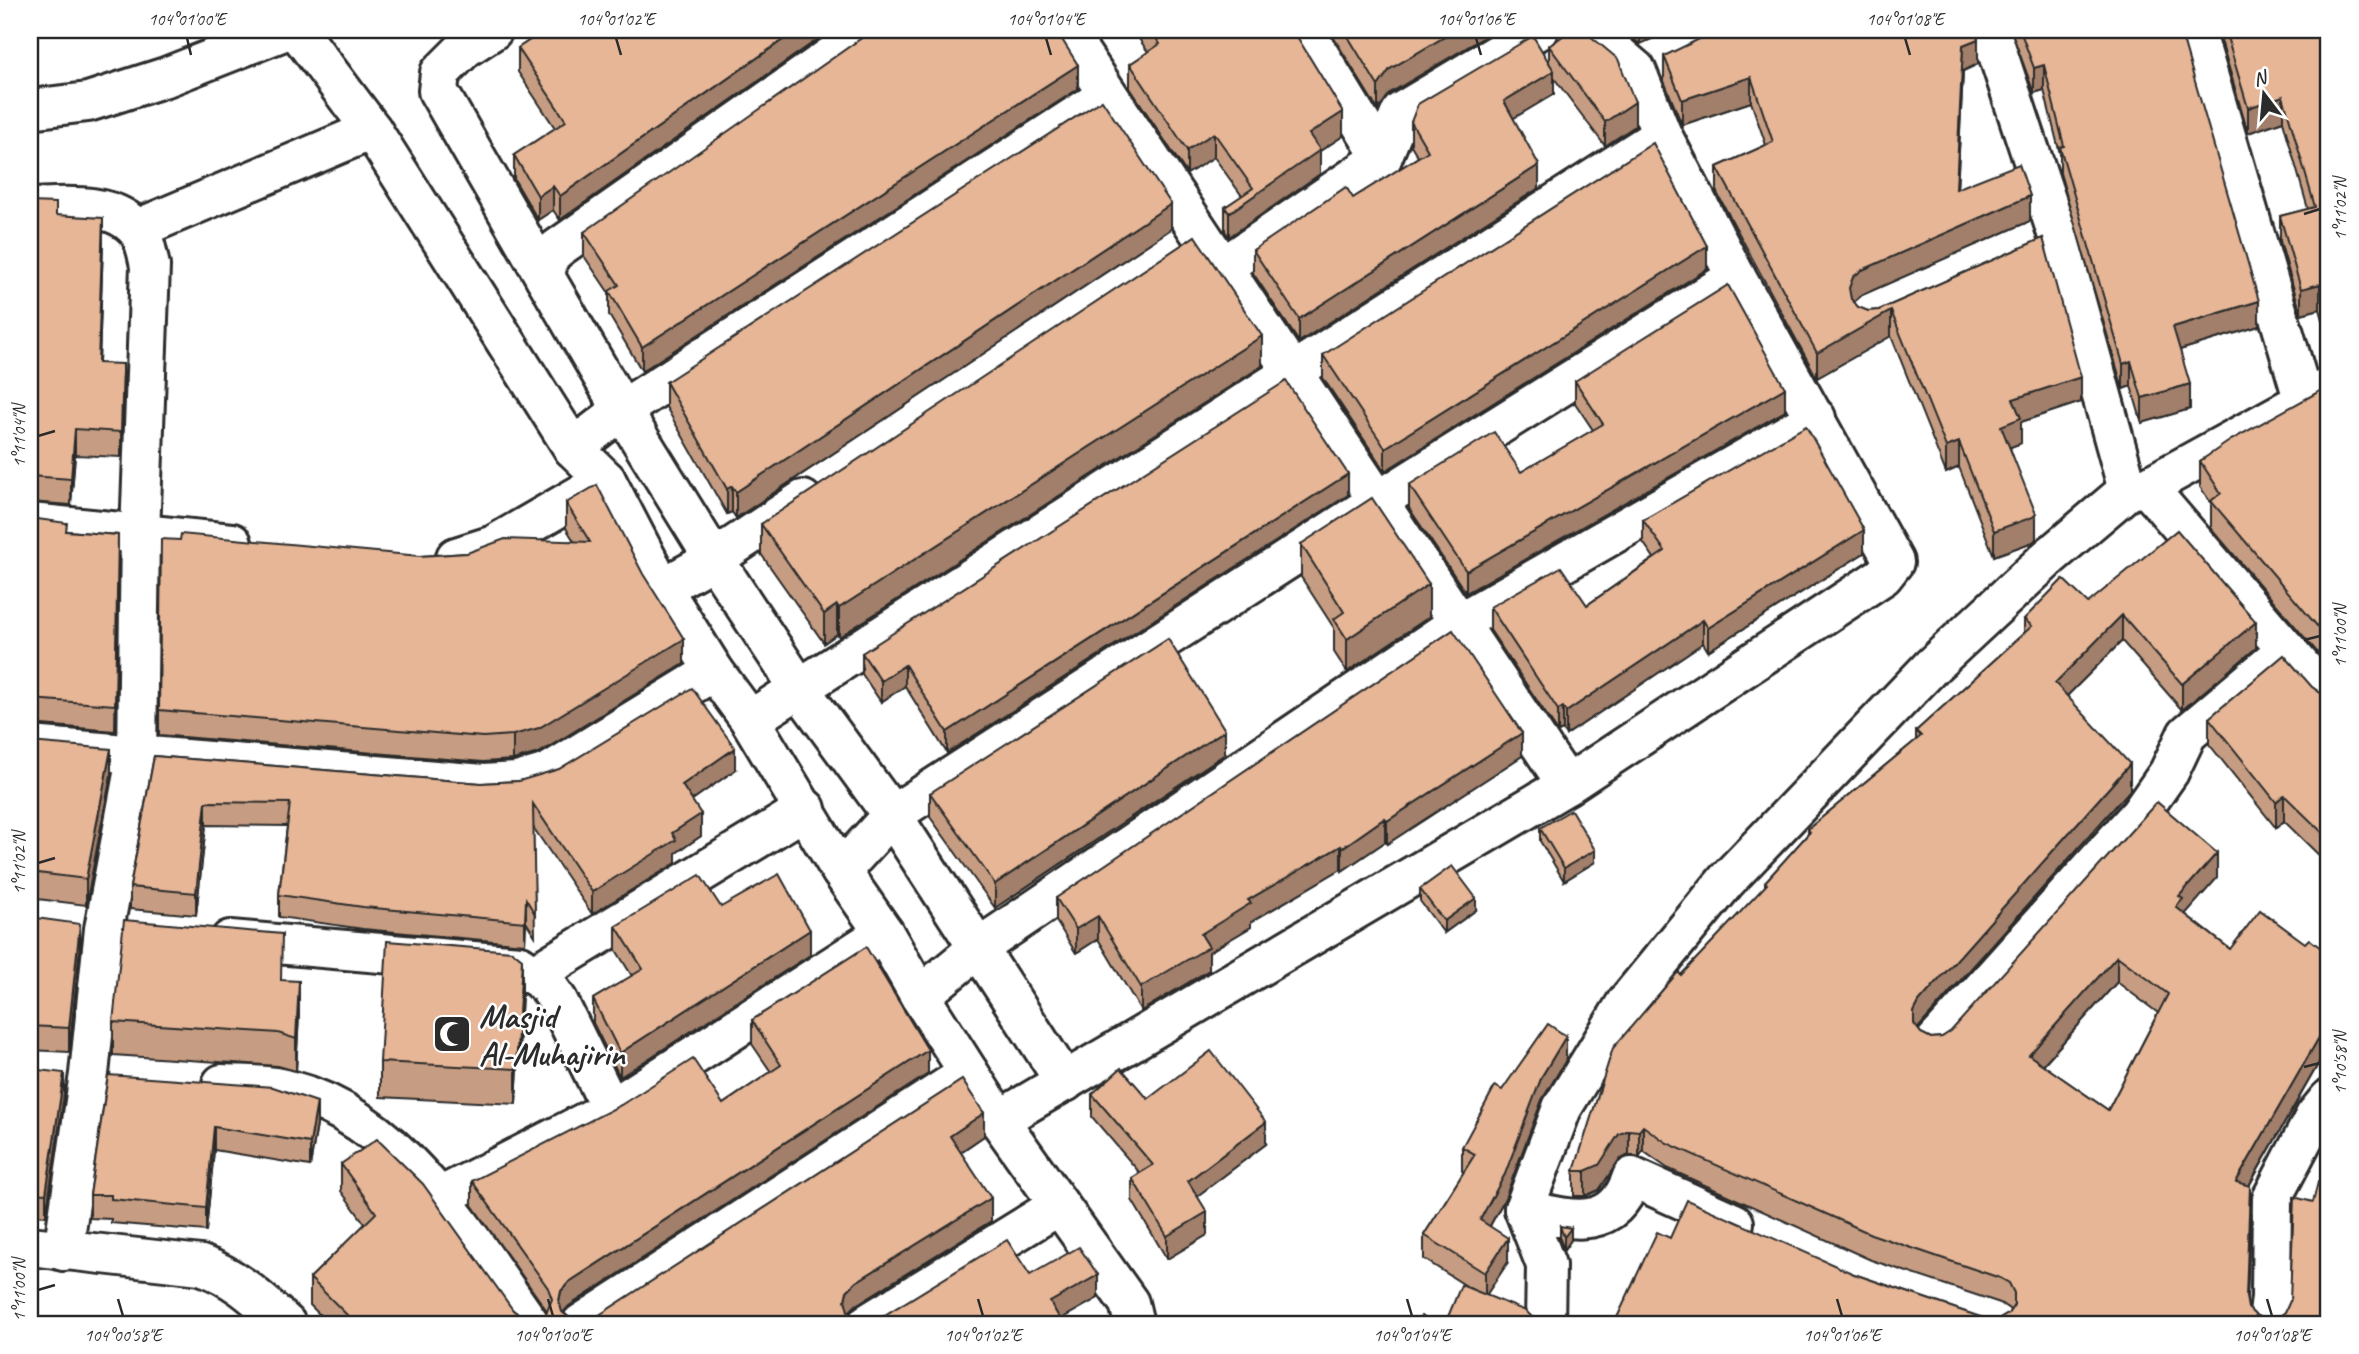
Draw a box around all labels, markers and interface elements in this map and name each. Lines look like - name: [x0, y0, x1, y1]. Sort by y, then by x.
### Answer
- text: 104°01'00"E: [148, 8, 228, 30]
- text: 104°01'02"E: [577, 8, 657, 30]
- text: 104°01'04"E: [1007, 8, 1087, 30]
- text: 104°01'06"E: [1437, 8, 1517, 30]
- text: 104°01'08"E: [1866, 8, 1946, 30]
- north arrow: [2230, 60, 2300, 130]
- text: N: [2251, 65, 2272, 92]
- text: 1°11'02"N: [2329, 174, 2351, 240]
- text: 1°11'04"N: [8, 401, 30, 467]
- text: 1°11'00"N: [2329, 601, 2351, 667]
- text: 1°11'02"N: [8, 828, 30, 894]
- place label: Masjid Al-Muhajirin: [479, 995, 625, 1075]
- mosque icon: Masjid Al-Muhajirin: [431, 1013, 473, 1055]
- text: 1°10'58"N: [2329, 1028, 2351, 1094]
- text: 1°11'00"N: [8, 1255, 30, 1321]
- text: 104°00'58"E: [84, 1324, 164, 1346]
- text: 104°01'00"E: [514, 1324, 594, 1346]
- text: 104°01'02"E: [944, 1324, 1024, 1346]
- text: 104°01'04"E: [1373, 1324, 1453, 1346]
- text: 104°01'06"E: [1803, 1324, 1883, 1346]
- text: 104°01'08"E: [2233, 1324, 2313, 1346]

